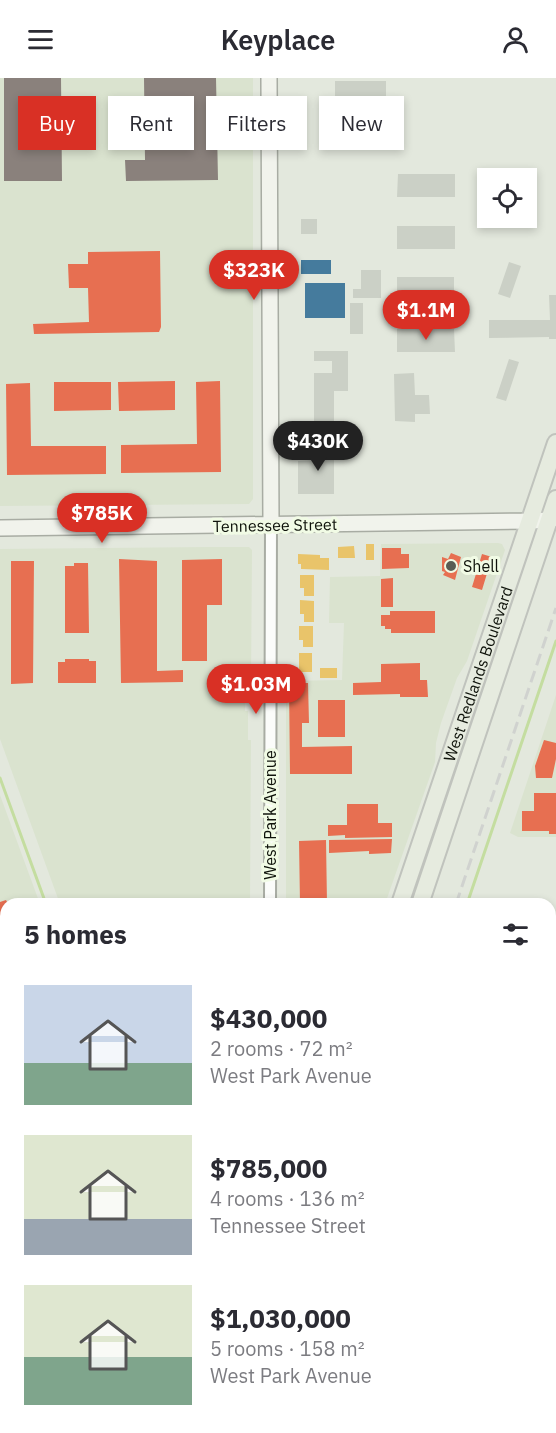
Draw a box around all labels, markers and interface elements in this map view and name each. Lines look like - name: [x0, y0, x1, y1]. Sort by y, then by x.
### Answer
- text: Keyplace: [221, 22, 335, 57]
- icon: menu: [24, 23, 57, 56]
- icon: person: [499, 23, 532, 56]
- chip: Buy: [18, 96, 96, 150]
- chip: Rent: [108, 96, 194, 150]
- chip: Filters: [206, 96, 307, 150]
- chip: New: [319, 96, 404, 150]
- map controls: [477, 168, 537, 228]
- button: locate: [477, 168, 537, 228]
- pin: $323K: [212, 250, 296, 301]
- text: $323K: [223, 256, 285, 283]
- pin: $1.1M: [384, 290, 468, 341]
- text: $1.1M: [397, 296, 455, 323]
- pin: $430K: [276, 421, 360, 472]
- text: $430K: [287, 427, 349, 454]
- pin: $785K: [60, 493, 144, 544]
- text: $785K: [71, 499, 133, 526]
- street label: Tennessee Street: [213, 514, 337, 536]
- place label: Shell: [463, 556, 499, 576]
- marker: Shell: [444, 559, 458, 573]
- street label: West Redlands Boulevard: [439, 584, 517, 764]
- pin: $1.03M: [207, 664, 305, 715]
- text: $1.03M: [221, 670, 291, 697]
- street label: West Park Avenue: [260, 750, 280, 880]
- text: 5 homes: [24, 917, 127, 951]
- icon: filters: [499, 918, 532, 951]
- text: $430,000: [210, 1001, 327, 1035]
- icon: home: [72, 1009, 144, 1081]
- text: 2 rooms · 72 m²: [210, 1035, 353, 1062]
- text: West Park Avenue: [210, 1062, 372, 1089]
- text: $785,000: [210, 1151, 327, 1185]
- icon: home: [72, 1159, 144, 1231]
- text: 4 rooms · 136 m²: [210, 1185, 365, 1212]
- text: Tennessee Street: [210, 1212, 366, 1239]
- text: $1,030,000: [210, 1301, 351, 1335]
- icon: home: [72, 1309, 144, 1381]
- text: 5 rooms · 158 m²: [210, 1335, 365, 1362]
- text: West Park Avenue: [210, 1362, 372, 1389]

